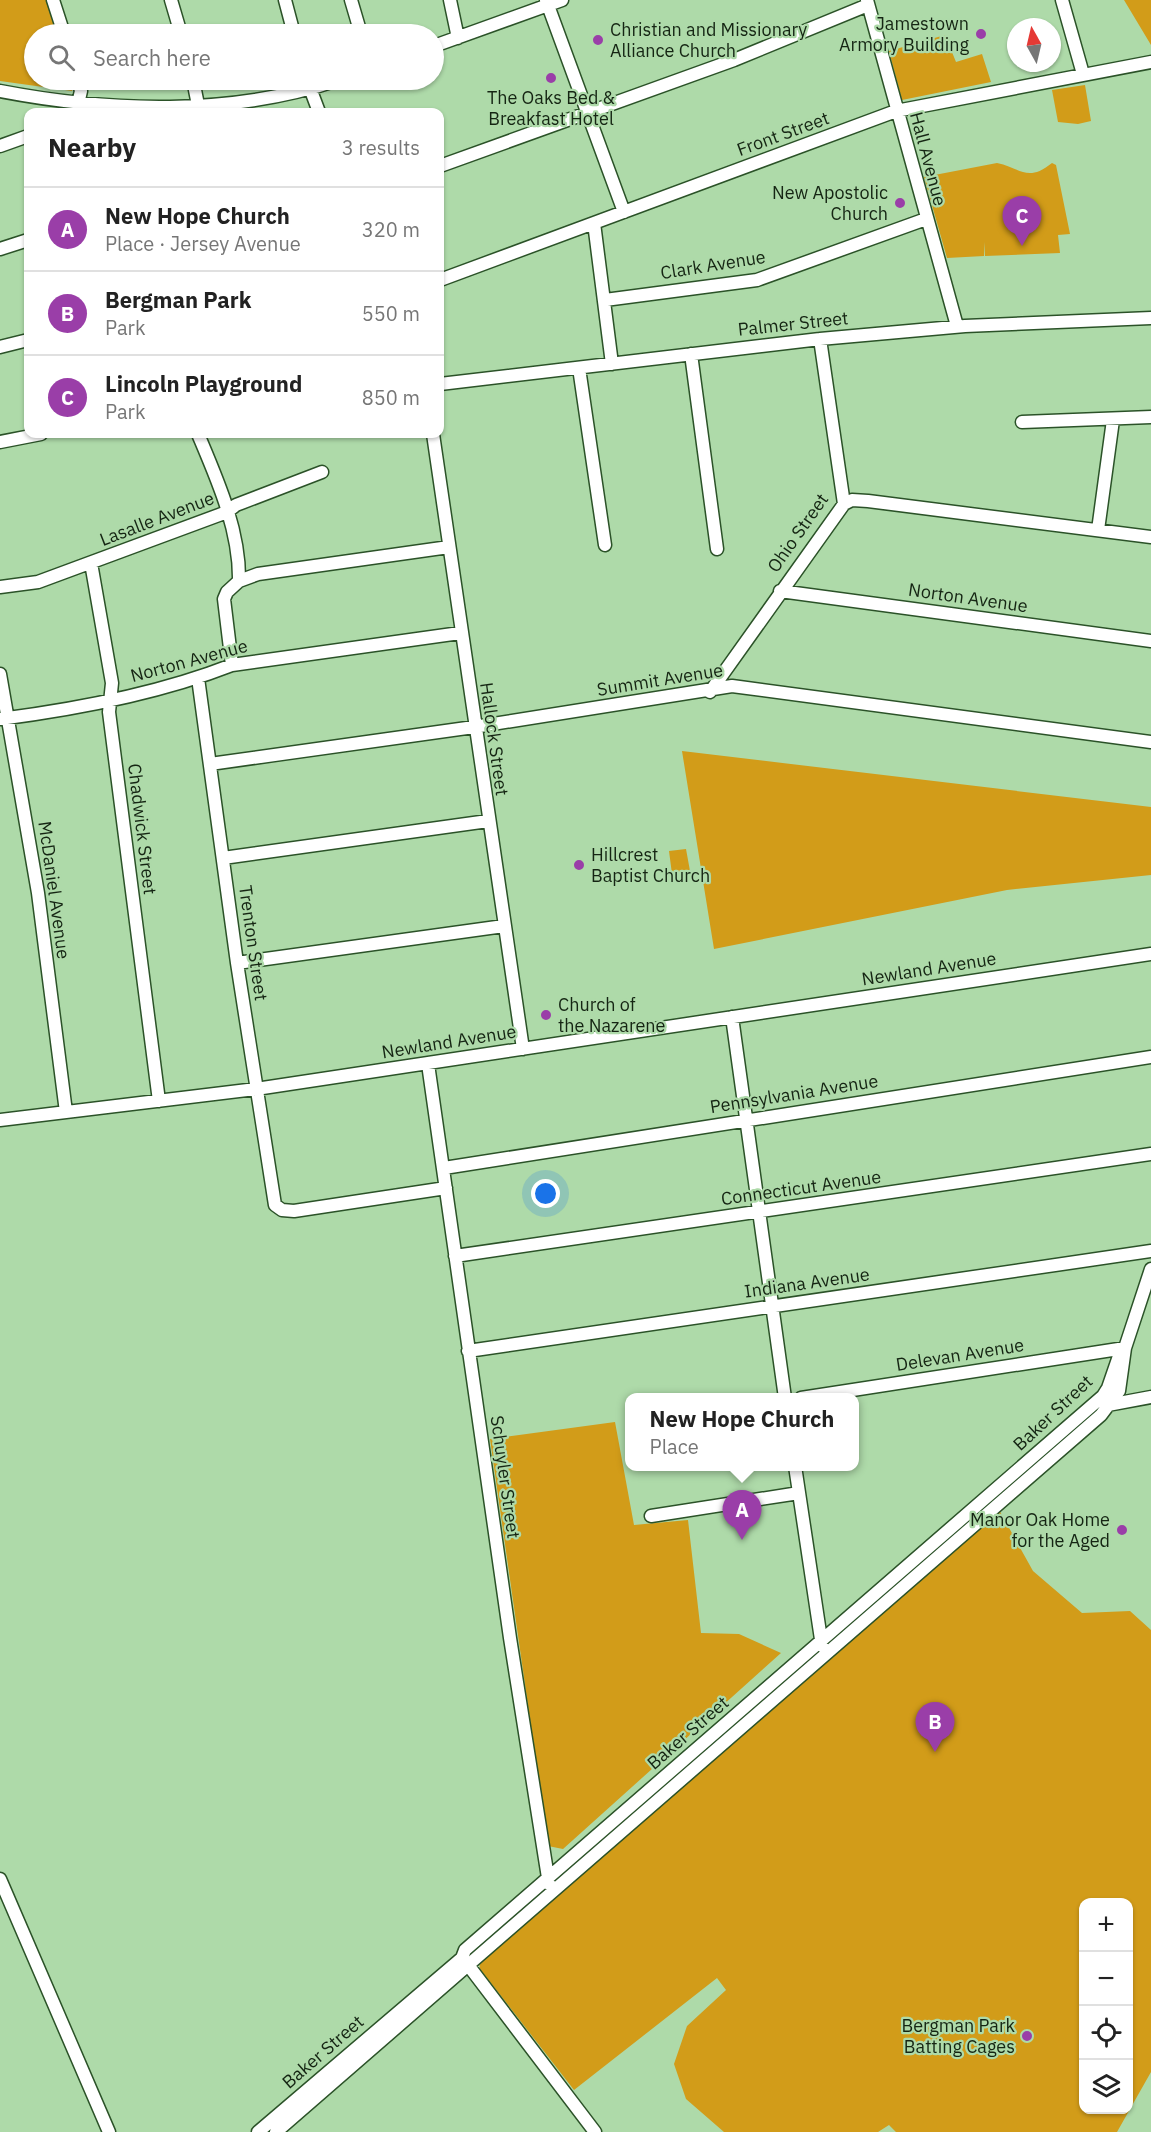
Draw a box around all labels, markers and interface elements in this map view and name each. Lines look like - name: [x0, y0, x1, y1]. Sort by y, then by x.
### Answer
- place label: Jamestown Armory Building: [839, 12, 969, 56]
- place label: Christian and Missionary Alliance Church: [610, 18, 807, 62]
- north arrow: [1007, 18, 1061, 72]
- search box: [24, 24, 444, 90]
- marker: Jamestown Armory Building: [974, 27, 988, 41]
- marker: Christian and Missionary Alliance Church: [591, 33, 605, 47]
- icon: search: [45, 41, 78, 74]
- text: Search here: [93, 43, 211, 72]
- marker: The Oaks Bed & Breakfast Hotel: [544, 71, 558, 85]
- place label: The Oaks Bed & Breakfast Hotel: [487, 86, 616, 130]
- street label: Front Street: [734, 106, 832, 161]
- street label: Hall Avenue: [905, 109, 952, 209]
- text: Nearby: [48, 130, 136, 164]
- text: 3 results: [342, 134, 420, 161]
- place label: New Apostolic Church: [772, 181, 888, 225]
- marker: New Apostolic Church: [893, 196, 907, 210]
- pin: C: [1002, 196, 1042, 246]
- text: New Hope Church: [105, 201, 290, 230]
- text: A: [61, 216, 74, 243]
- text: 320 m: [362, 216, 420, 243]
- text: Place · Jersey Avenue: [105, 230, 301, 257]
- street label: Clark Avenue: [659, 245, 767, 284]
- text: Bergman Park: [105, 285, 251, 314]
- text: B: [61, 300, 74, 327]
- text: 550 m: [362, 300, 420, 327]
- street label: Palmer Street: [737, 306, 849, 341]
- text: Park: [105, 314, 145, 341]
- text: Lincoln Playground: [105, 369, 302, 398]
- text: C: [61, 384, 74, 411]
- text: 850 m: [362, 384, 420, 411]
- text: Park: [105, 398, 145, 425]
- street label: Lasalle Avenue: [96, 486, 217, 551]
- street label: Ohio Street: [762, 489, 833, 577]
- street label: Norton Avenue: [907, 578, 1029, 617]
- street label: Norton Avenue: [128, 634, 250, 687]
- street label: Summit Avenue: [595, 658, 725, 701]
- street label: Hallock Street: [475, 681, 514, 797]
- street label: Chadwick Street: [123, 762, 162, 896]
- street label: McDaniel Avenue: [33, 819, 76, 961]
- place label: Hillcrest Baptist Church: [591, 843, 710, 887]
- marker: Hillcrest Baptist Church: [572, 858, 586, 872]
- street label: Trenton Street: [234, 884, 273, 1002]
- street label: Newland Avenue: [860, 947, 998, 990]
- place label: Church of the Nazarene: [558, 993, 666, 1037]
- marker: Church of the Nazarene: [539, 1008, 553, 1022]
- street label: Newland Avenue: [380, 1020, 518, 1063]
- street label: Pennsylvania Avenue: [708, 1069, 880, 1118]
- street label: Connecticut Avenue: [719, 1165, 883, 1210]
- your location: [531, 1179, 560, 1208]
- street label: Indiana Avenue: [743, 1262, 871, 1303]
- street label: Delevan Avenue: [894, 1333, 1026, 1376]
- street label: Baker Street: [1008, 1370, 1097, 1455]
- popup: [625, 1393, 859, 1471]
- text: New Hope Church: [650, 1404, 834, 1433]
- street label: Schuyler Street: [485, 1414, 526, 1540]
- text: Place: [650, 1433, 699, 1460]
- pin: A: [722, 1490, 762, 1540]
- place label: Manor Oak Home for the Aged: [970, 1508, 1110, 1552]
- marker: Manor Oak Home for the Aged: [1115, 1523, 1129, 1537]
- street label: Baker Street: [642, 1691, 733, 1774]
- pin: B: [916, 1702, 954, 1752]
- map controls: [1079, 1898, 1133, 2114]
- button: +: [1079, 1898, 1133, 1952]
- button: −: [1079, 1952, 1133, 2006]
- button: locate: [1079, 2006, 1133, 2060]
- street label: Baker Street: [277, 2010, 368, 2093]
- place label: Bergman Park Batting Cages: [901, 2014, 1016, 2058]
- marker: Bergman Park Batting Cages: [1020, 2029, 1034, 2043]
- button: layers: [1079, 2060, 1133, 2114]

